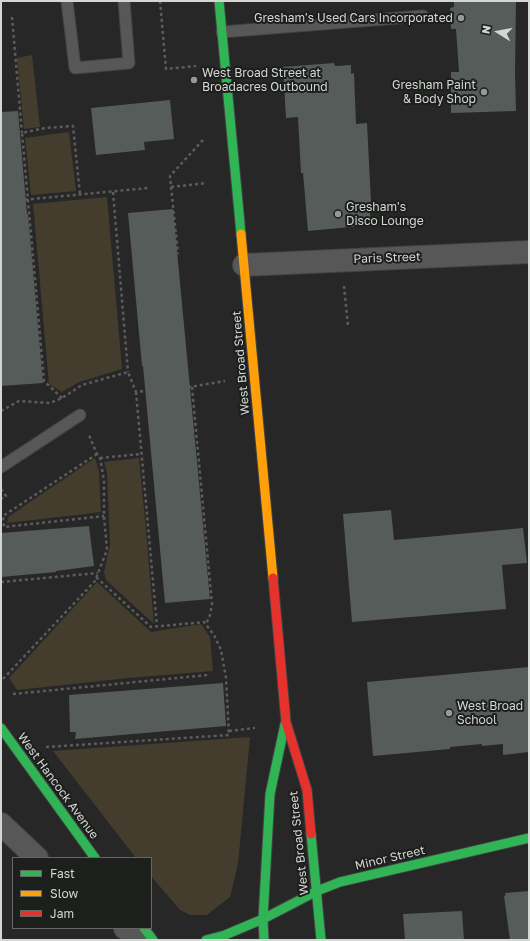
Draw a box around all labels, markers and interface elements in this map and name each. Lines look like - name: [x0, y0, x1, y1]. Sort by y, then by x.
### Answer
- place label: Gresham's Used Cars Incorporated: [254, 11, 453, 25]
- north arrow: [478, 12, 518, 52]
- marker: Gresham's Used Cars Incorporated: [456, 13, 466, 23]
- text: N: [479, 24, 493, 35]
- place label: West Broad Street at Broadacres Outbound: [202, 66, 328, 94]
- marker: West Broad Street at Broadacres Outbound: [189, 75, 199, 85]
- place label: Gresham Paint & Body Shop: [392, 78, 476, 106]
- marker: Gresham Paint & Body Shop: [479, 87, 489, 97]
- place label: Gresham's Disco Lounge: [346, 200, 424, 228]
- marker: Gresham's Disco Lounge: [333, 209, 343, 219]
- street label: Paris Street: [353, 250, 421, 266]
- street label: West Broad Street: [229, 310, 253, 416]
- place label: West Broad School: [457, 699, 523, 727]
- marker: West Broad School: [444, 708, 454, 718]
- street label: West Hancock Avenue: [15, 730, 101, 842]
- street label: West Broad Street: [286, 790, 312, 896]
- street label: Minor Street: [354, 843, 426, 873]
- legend: [12, 857, 152, 929]
- text: Fast: [50, 866, 75, 881]
- text: Slow: [50, 886, 78, 901]
- text: Jam: [50, 906, 74, 921]

